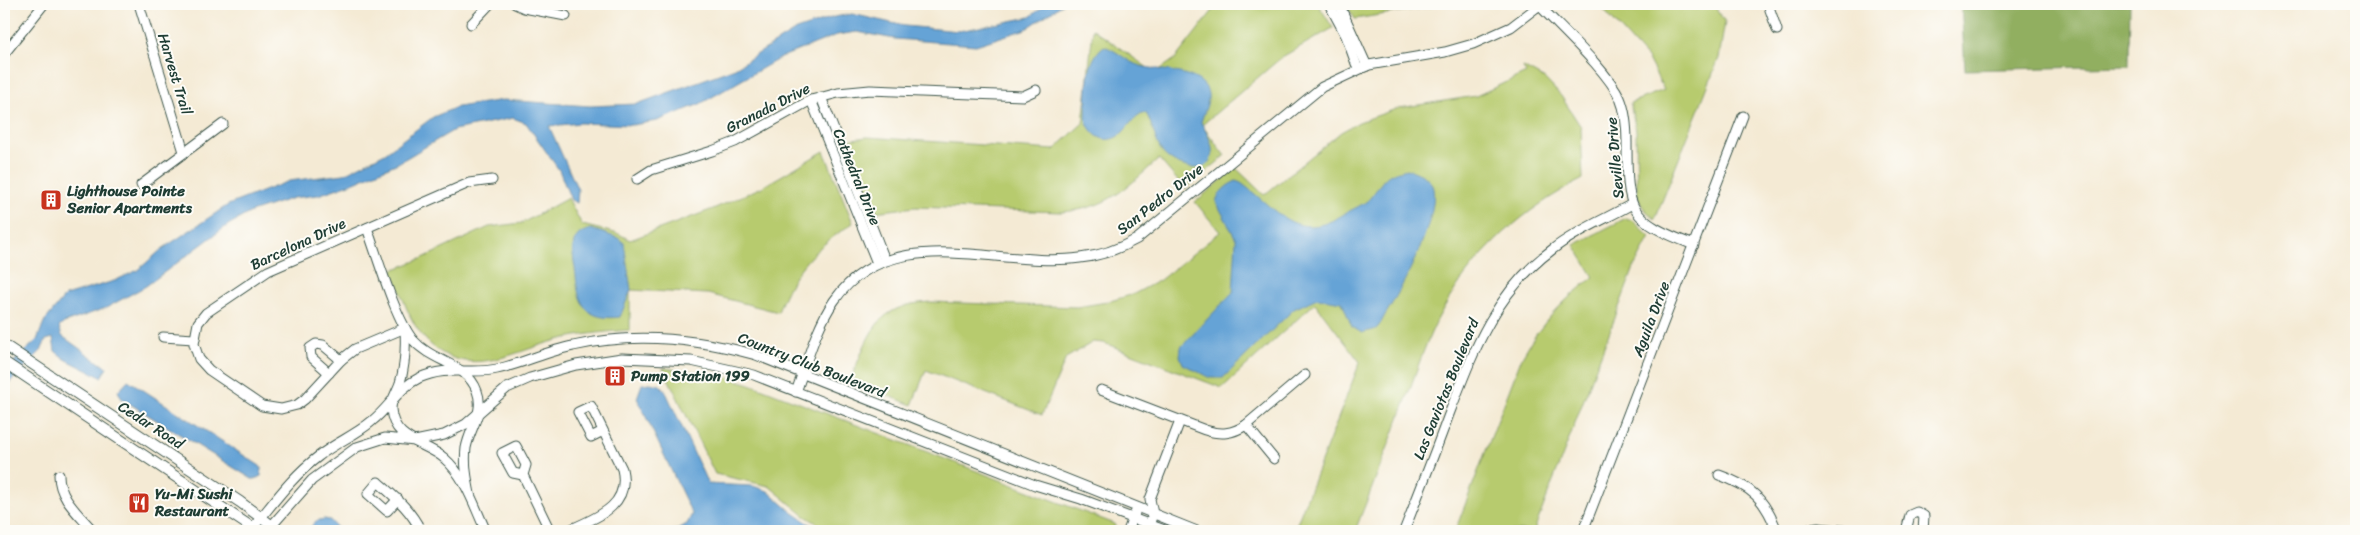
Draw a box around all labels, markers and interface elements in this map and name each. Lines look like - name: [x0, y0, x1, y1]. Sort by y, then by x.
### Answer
- street label: Harvest Trail: [150, 30, 200, 119]
- street label: Granada Drive: [721, 75, 815, 140]
- street label: Seville Drive: [1598, 116, 1632, 200]
- street label: Cathedral Drive: [826, 125, 888, 230]
- street label: San Pedro Drive: [1111, 156, 1210, 241]
- place label: Lighthouse Pointe Senior Apartments: [66, 178, 193, 221]
- building icon: Lighthouse Pointe Senior Apartments: [39, 188, 63, 212]
- street label: Barcelona Drive: [246, 210, 350, 278]
- street label: Aguila Drive: [1624, 277, 1677, 362]
- street label: Las Gaviotas Boulevard: [1406, 313, 1487, 464]
- street label: Country Club Boulevard: [734, 325, 891, 406]
- place label: Pump Station 199: [631, 363, 750, 389]
- building icon: Pump Station 199: [603, 364, 627, 388]
- street label: Cedar Road: [113, 394, 190, 457]
- place label: Yu-Mi Sushi Restaurant: [154, 481, 233, 524]
- restaurant icon: Yu-Mi Sushi Restaurant: [127, 491, 151, 515]

